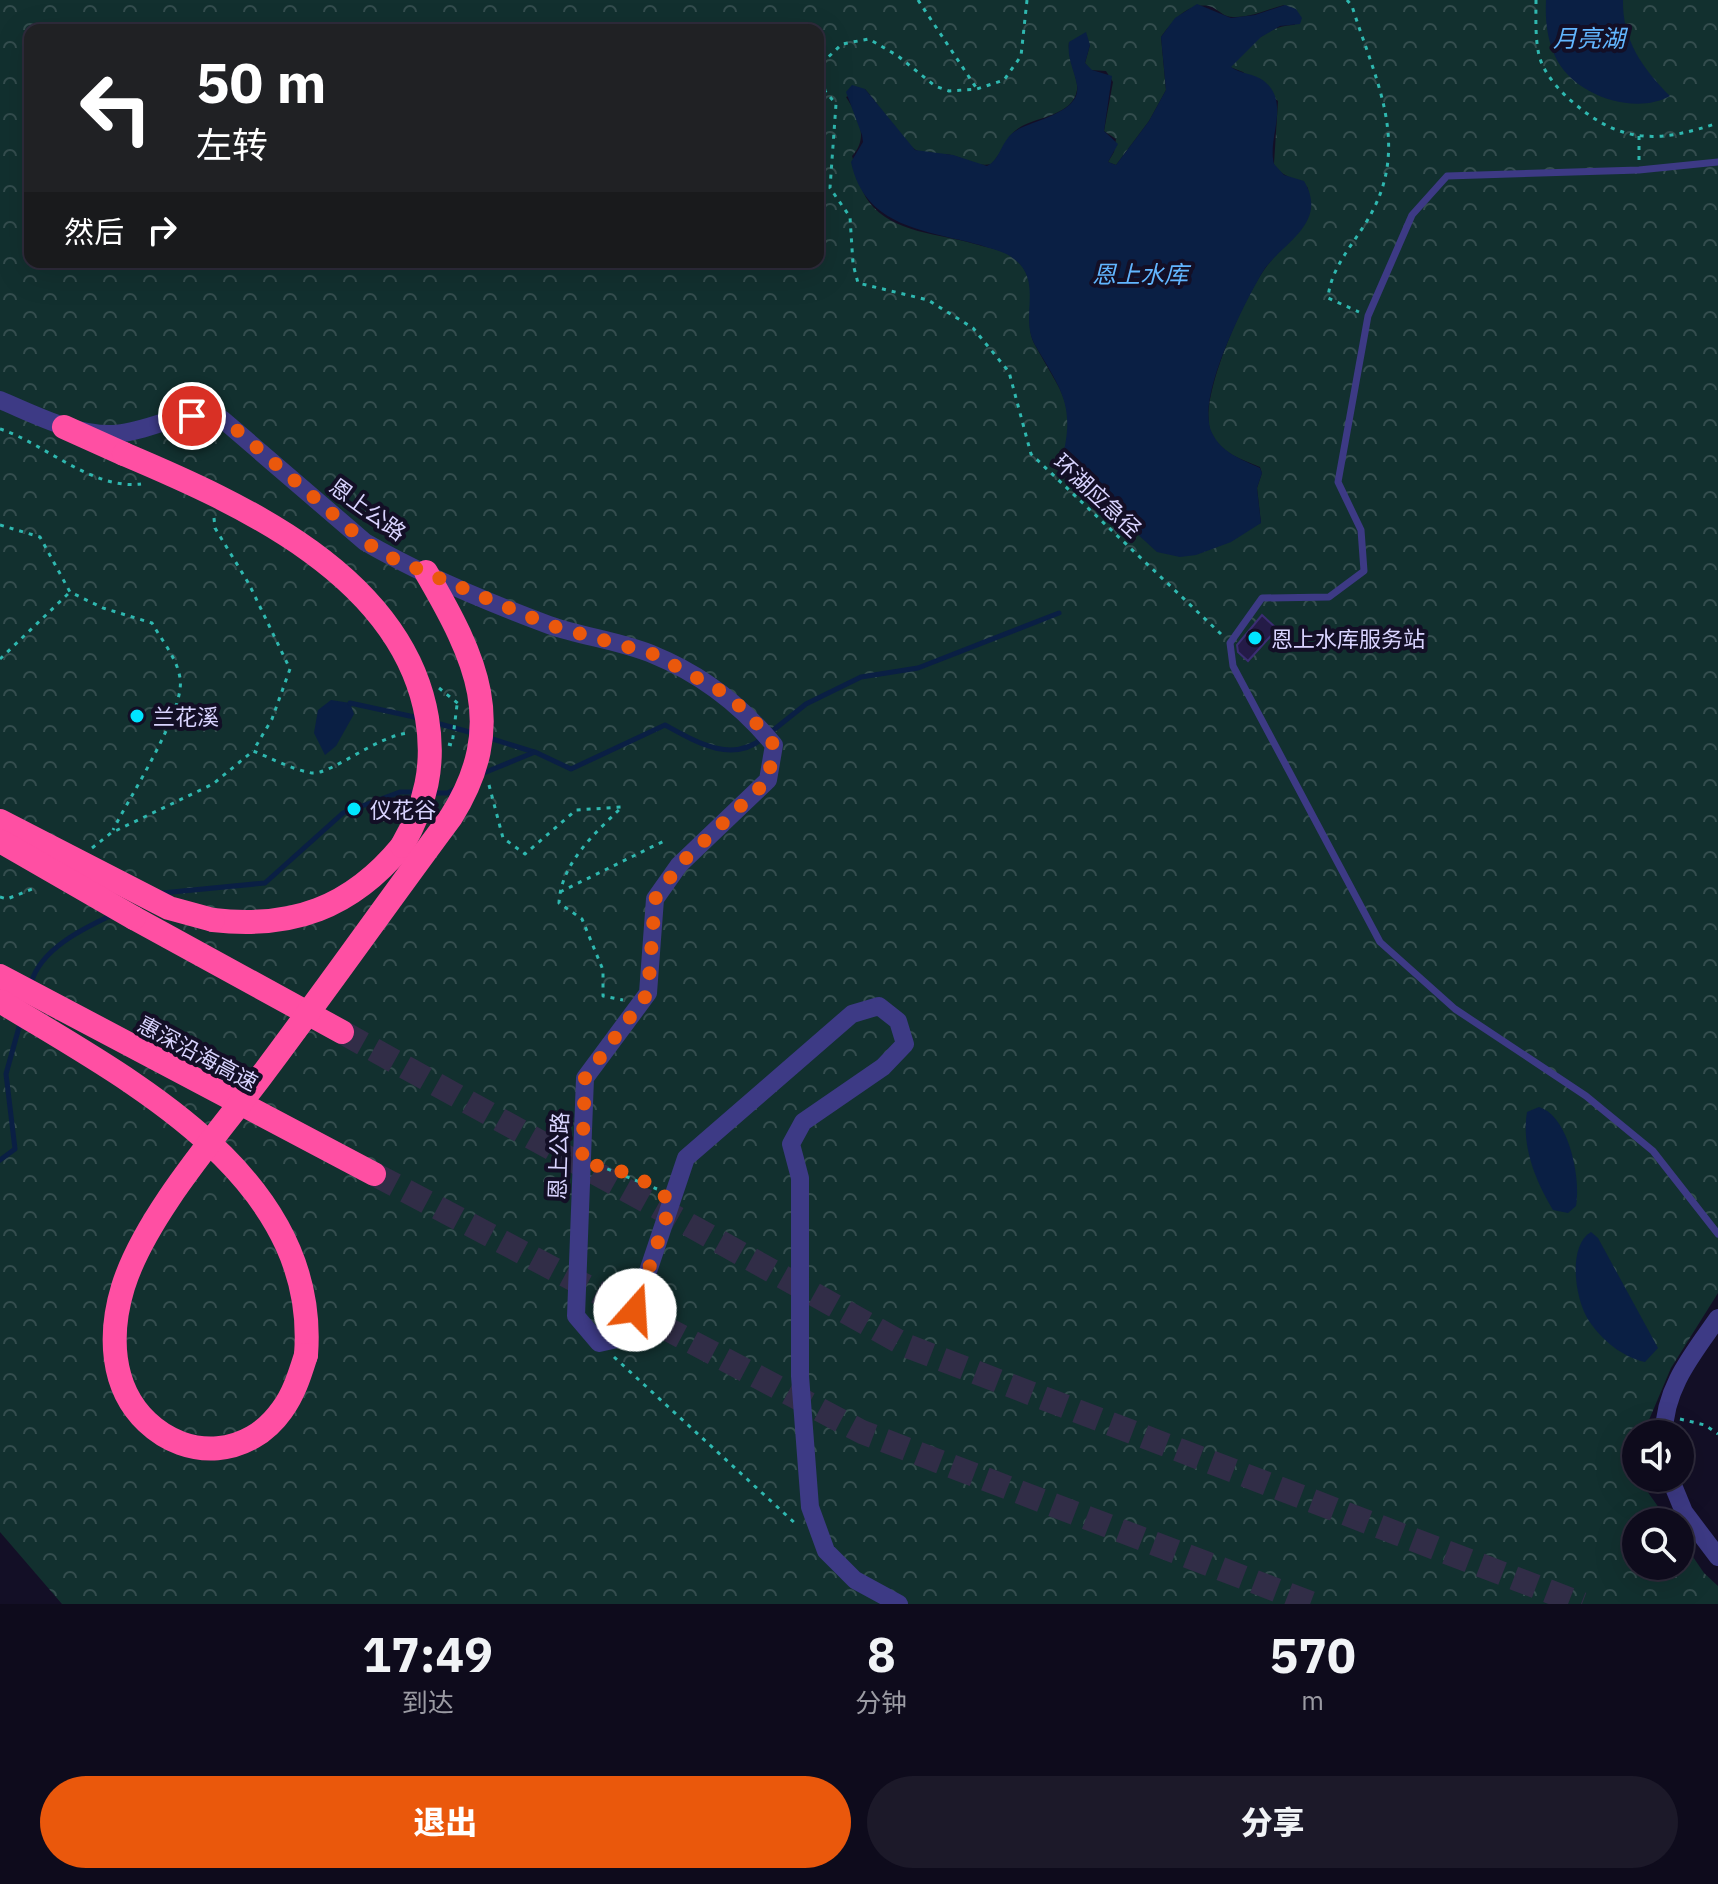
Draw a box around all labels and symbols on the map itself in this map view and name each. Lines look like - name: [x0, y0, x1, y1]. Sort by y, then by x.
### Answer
- water label: 月亮湖: [1553, 22, 1629, 54]
- water label: 恩上水库: [1092, 258, 1192, 290]
- pin: [158, 382, 226, 450]
- street label: 环湖应急径: [1048, 447, 1148, 543]
- street label: 恩上公路: [324, 471, 412, 547]
- place label: 恩上水库服务站: [1271, 624, 1425, 653]
- marker: 恩上水库服务站: [1246, 629, 1264, 647]
- place label: 兰花溪: [153, 702, 219, 731]
- marker: 兰花溪: [128, 707, 146, 725]
- place label: 仪花谷: [370, 795, 436, 824]
- marker: 仪花谷: [345, 800, 363, 818]
- street label: 惠深沿海高速: [133, 1009, 263, 1097]
- street label: 恩上公路: [542, 1112, 574, 1200]
- position arrow: [593, 1268, 677, 1352]

